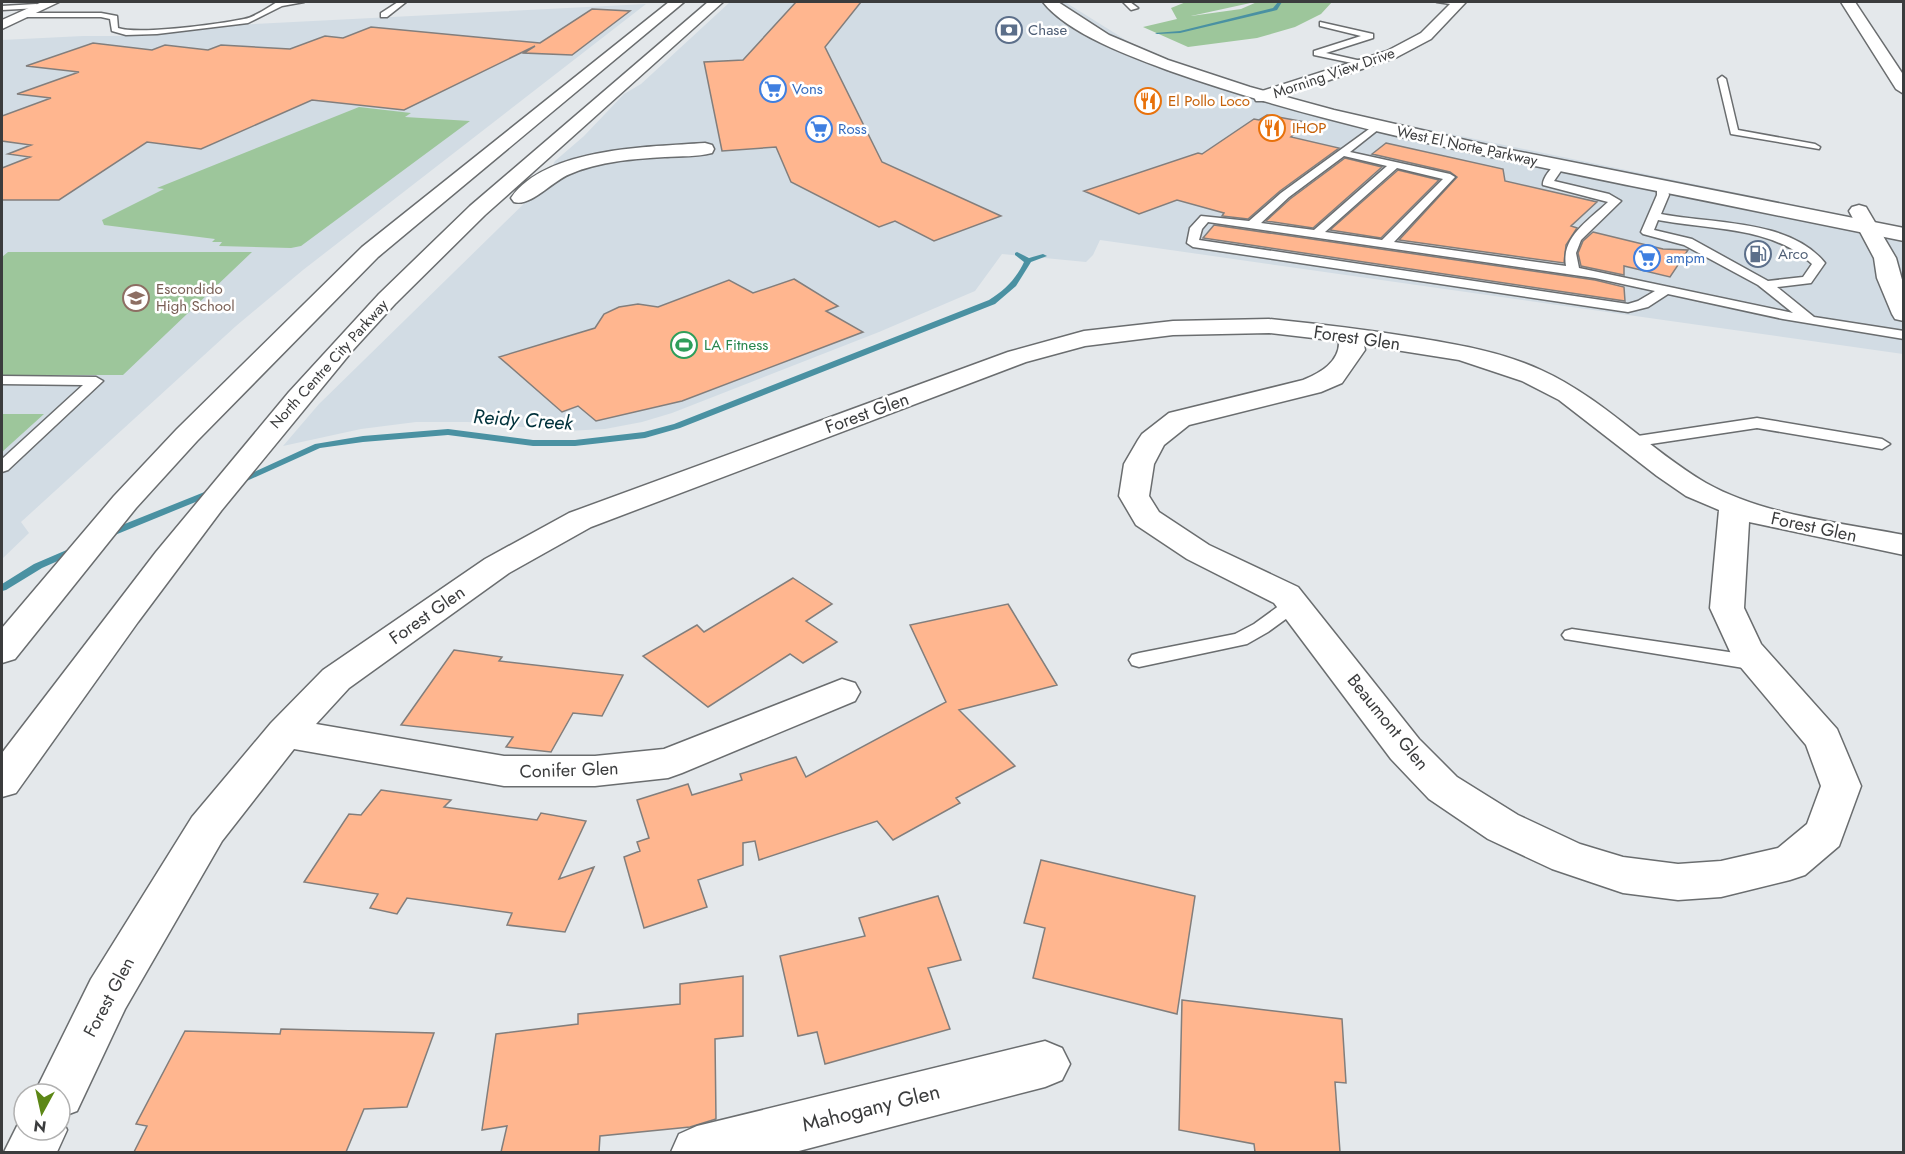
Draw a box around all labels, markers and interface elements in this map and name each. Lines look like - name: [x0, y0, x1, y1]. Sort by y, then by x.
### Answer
- bank icon: Chase: [994, 15, 1024, 45]
- place label: Chase: [1028, 19, 1067, 41]
- street label: Morning View Drive: [1270, 42, 1398, 104]
- supermarket icon: Vons: [758, 74, 788, 104]
- place label: Vons: [792, 78, 823, 100]
- restaurant icon: El Pollo Loco: [1133, 86, 1163, 116]
- place label: El Pollo Loco: [1168, 90, 1250, 112]
- restaurant icon: IHOP: [1257, 113, 1287, 143]
- supermarket icon: Ross: [804, 114, 834, 144]
- place label: IHOP: [1292, 117, 1326, 139]
- place label: Ross: [838, 118, 867, 140]
- street label: West El Norte Parkway: [1395, 120, 1540, 172]
- fuel station icon: Arco: [1743, 239, 1773, 269]
- supermarket icon: ampm: [1632, 243, 1662, 273]
- place label: Arco: [1778, 243, 1808, 265]
- place label: ampm: [1666, 247, 1705, 269]
- place label: Escondido High School: [156, 278, 235, 317]
- school or university icon: Escondido High School: [121, 283, 151, 313]
- street label: North Centre City Parkway: [265, 294, 393, 434]
- street label: Forest Glen: [1312, 319, 1402, 357]
- sports icon: LA Fitness: [669, 330, 699, 360]
- place label: LA Fitness: [704, 334, 768, 356]
- street label: Forest Glen: [822, 386, 912, 440]
- water label: Reidy Creek: [472, 402, 575, 438]
- street label: Forest Glen: [1769, 505, 1859, 549]
- street label: Forest Glen: [384, 579, 470, 651]
- street label: Beaumont Glen: [1341, 668, 1435, 776]
- street label: Conifer Glen: [519, 755, 619, 785]
- street label: Forest Glen: [77, 952, 141, 1042]
- street label: Mahogany Glen: [799, 1076, 943, 1140]
- north arrow: [12, 1082, 72, 1142]
- text: N: [32, 1114, 48, 1139]

